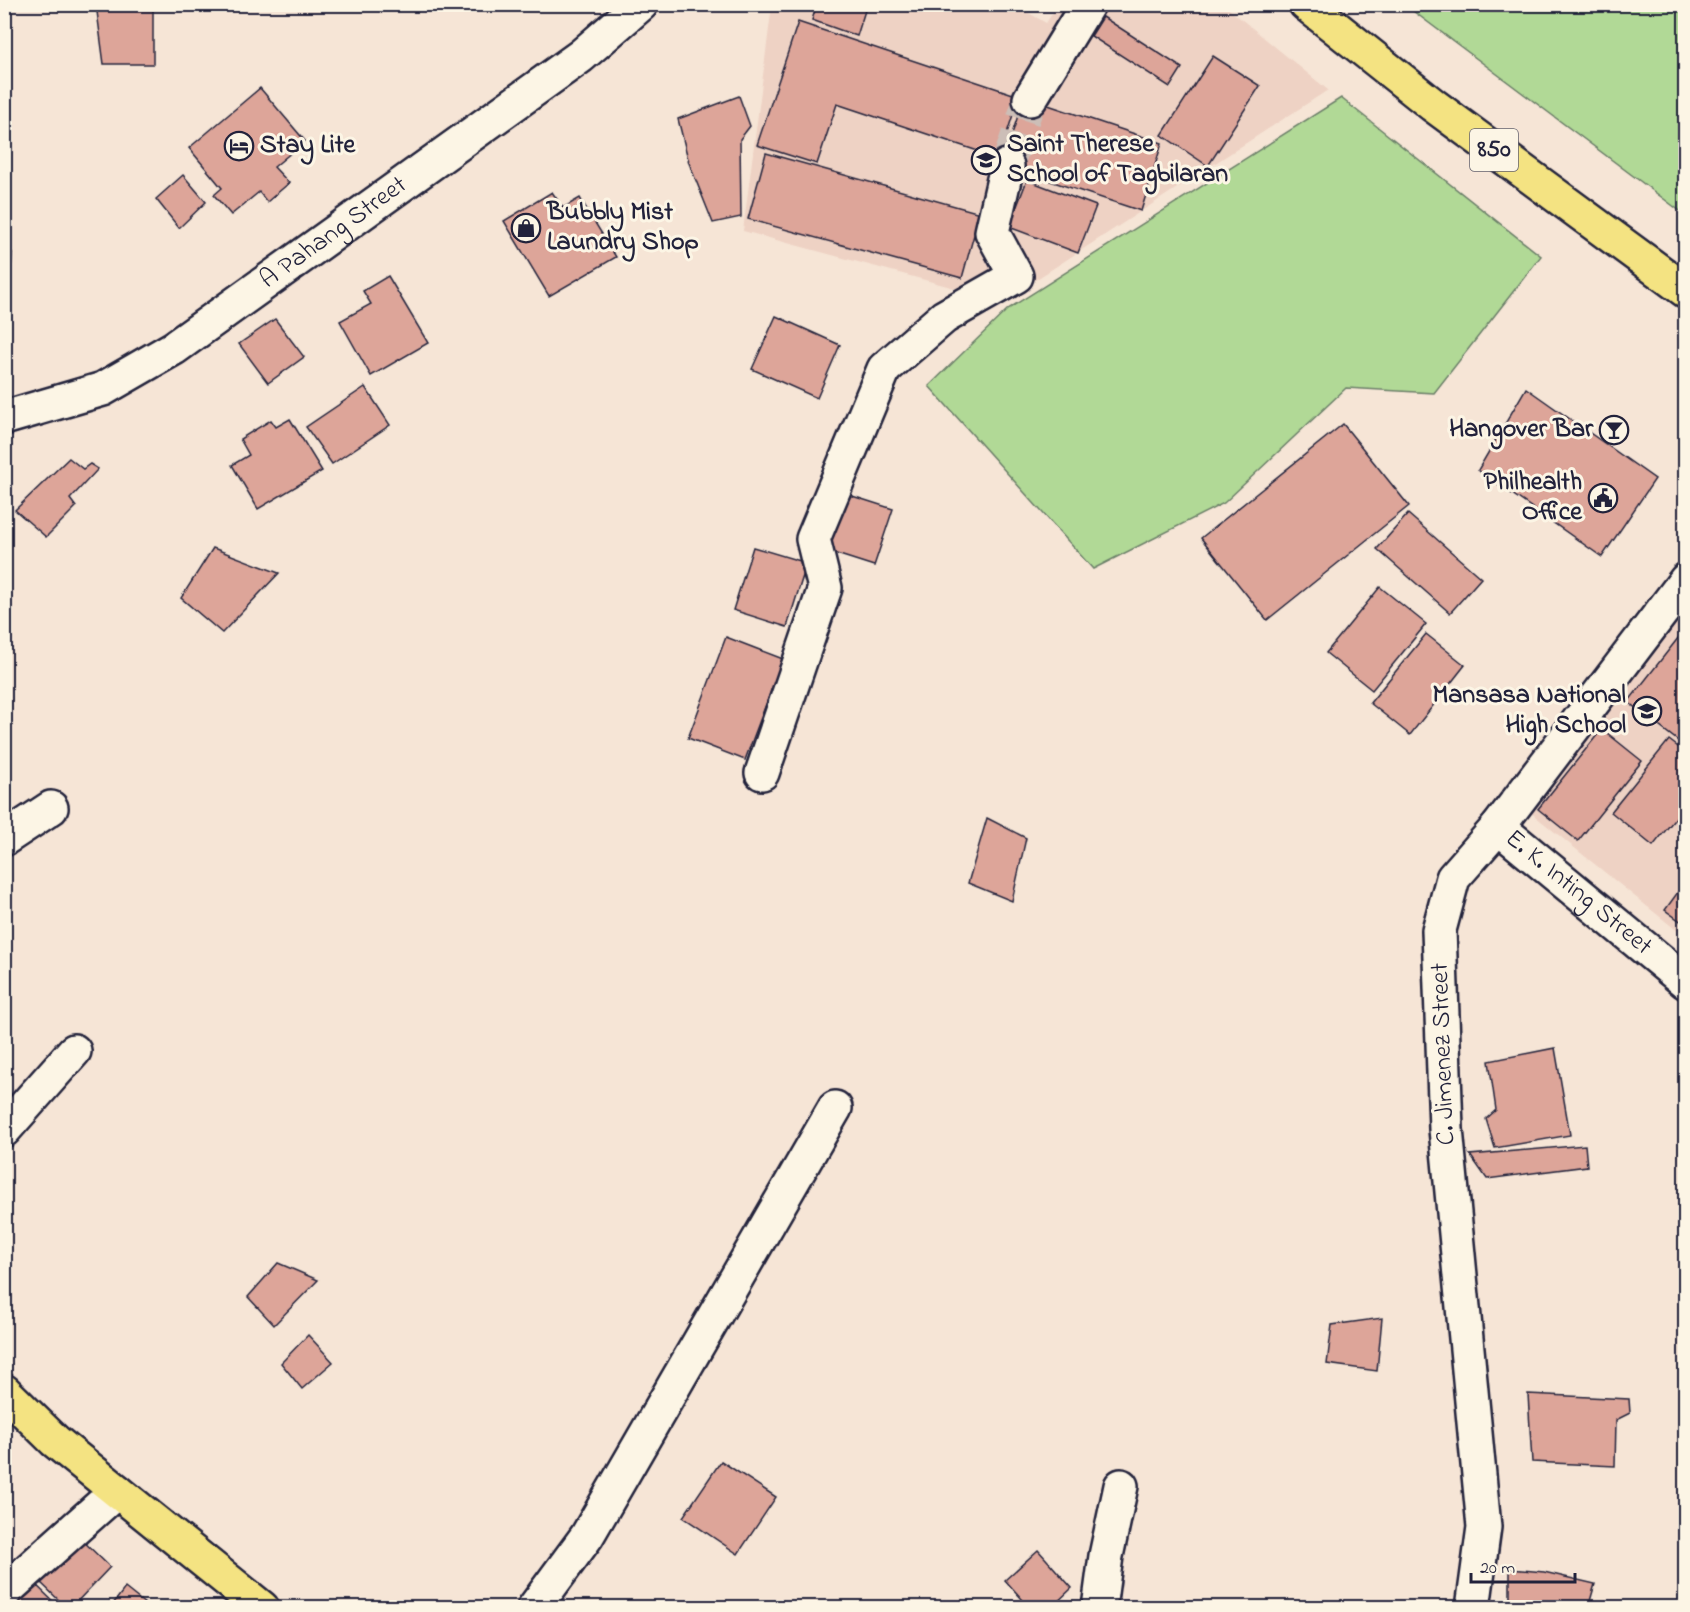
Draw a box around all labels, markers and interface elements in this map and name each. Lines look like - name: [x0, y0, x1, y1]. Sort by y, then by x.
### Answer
- place label: Saint Therese School of Tagbilaran: [1007, 126, 1228, 195]
- place label: Stay Lite: [260, 127, 356, 165]
- road number: 850: [1470, 129, 1518, 171]
- hotel icon: Stay Lite: [223, 130, 255, 162]
- school or university icon: Saint Therese School of Tagbilaran: [970, 144, 1002, 176]
- street label: A Pahang Street: [253, 167, 416, 299]
- place label: Bubbly Mist Laundry Shop: [546, 194, 699, 262]
- shop icon: Bubbly Mist Laundry Shop: [510, 212, 542, 244]
- place label: Hangover Bar: [1449, 411, 1594, 450]
- bar icon: Hangover Bar: [1598, 414, 1630, 446]
- place label: Philhealth Office: [1484, 464, 1583, 532]
- public building icon: Philhealth Office: [1587, 482, 1619, 514]
- place label: Mansasa National High School: [1433, 677, 1626, 746]
- school or university icon: Mansasa National High School: [1631, 695, 1663, 727]
- street label: E. K. Inting Street: [1496, 821, 1660, 966]
- street label: C. Jimenez Street: [1422, 962, 1466, 1146]
- scale bar: [1471, 1546, 1574, 1584]
- text: 20 m: [1480, 1556, 1515, 1582]

